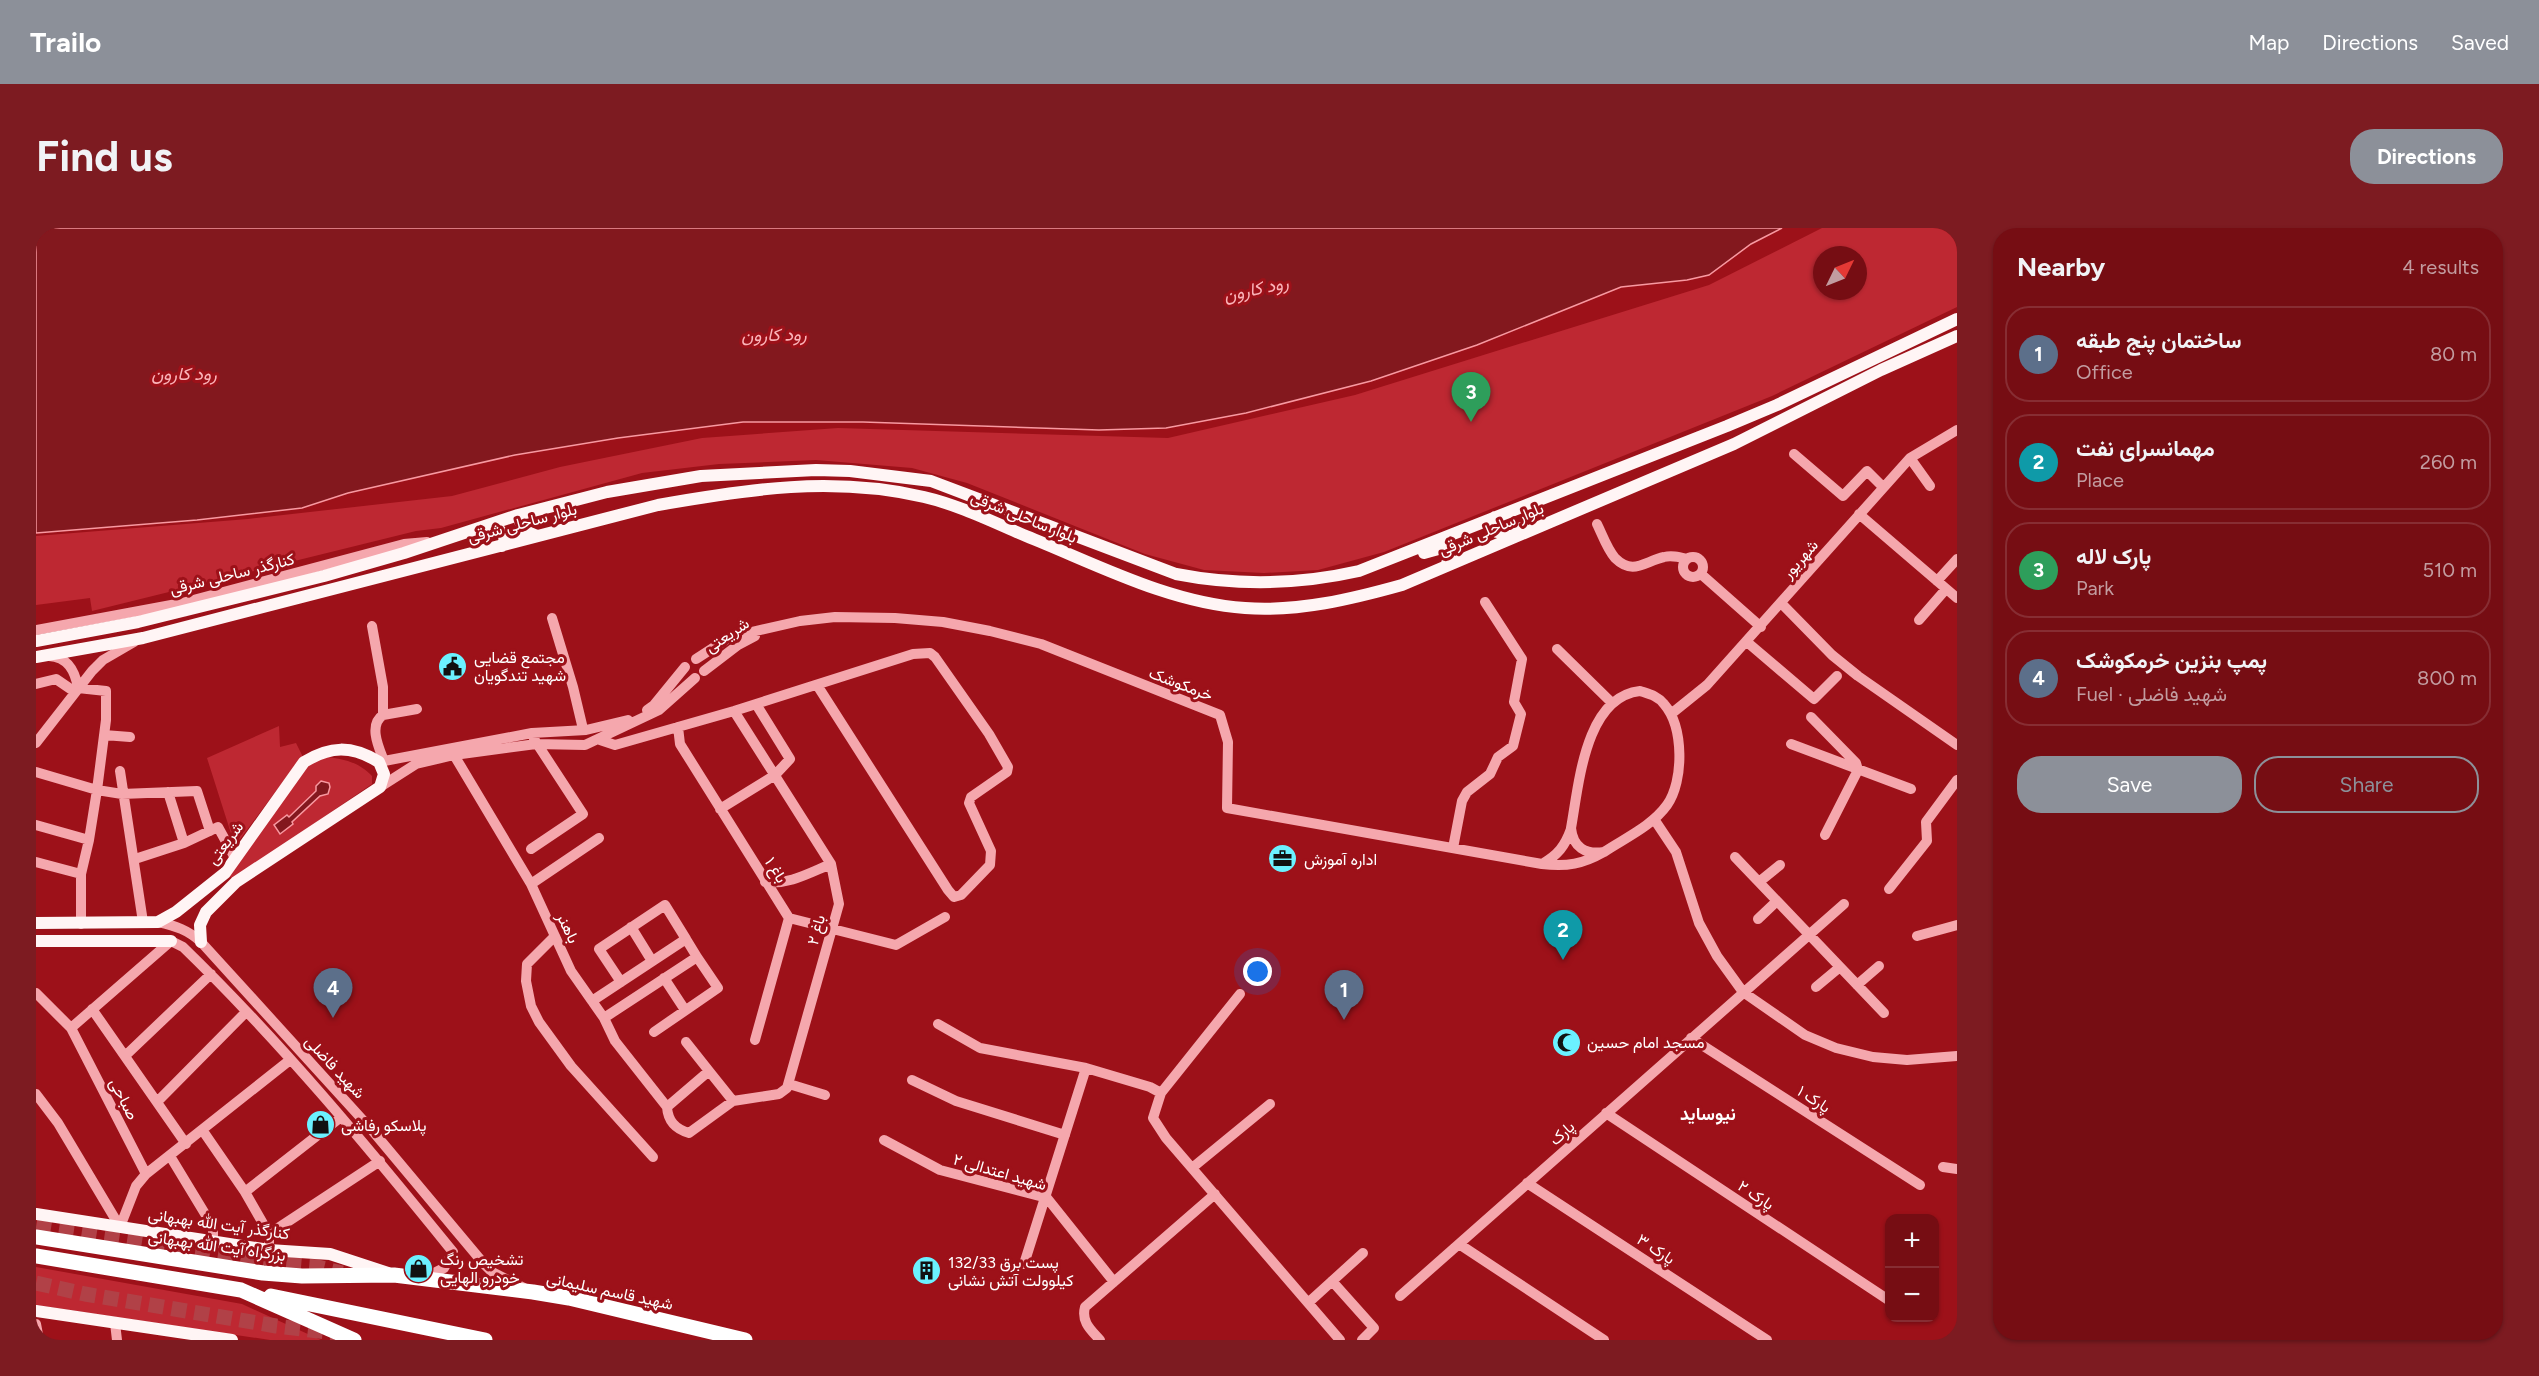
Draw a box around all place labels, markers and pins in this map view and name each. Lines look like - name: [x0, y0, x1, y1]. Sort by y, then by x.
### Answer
- pin: 3: [1452, 372, 1490, 422]
- place label: مجتمع قضایی شهید تندگویان: [474, 648, 566, 686]
- public building icon: مجتمع قضایی شهید تندگویان: [437, 650, 469, 682]
- office icon: اداره آموزش: [1267, 843, 1299, 875]
- place label: اداره آموزش: [1304, 850, 1377, 870]
- pin: 2: [1544, 910, 1582, 960]
- pin: 4: [314, 968, 352, 1018]
- pin: 1: [1324, 970, 1364, 1020]
- mosque icon: مسجد امام حسین: [1550, 1026, 1582, 1058]
- place label: مسجد امام حسین: [1587, 1033, 1704, 1053]
- shop icon: پلاسکو رفاشی: [304, 1109, 336, 1141]
- place label: پلاسکو رفاشی: [341, 1116, 426, 1137]
- place label: تشخیص رنگ خودرو الهایی: [440, 1250, 524, 1288]
- shop icon: تشخیص رنگ خودرو الهایی: [403, 1252, 435, 1284]
- place label: پست برق 132/33 کیلوولت آتش نشانی: [948, 1253, 1074, 1291]
- building icon: پست برق 132/33 کیلوولت آتش نشانی: [911, 1255, 943, 1287]

